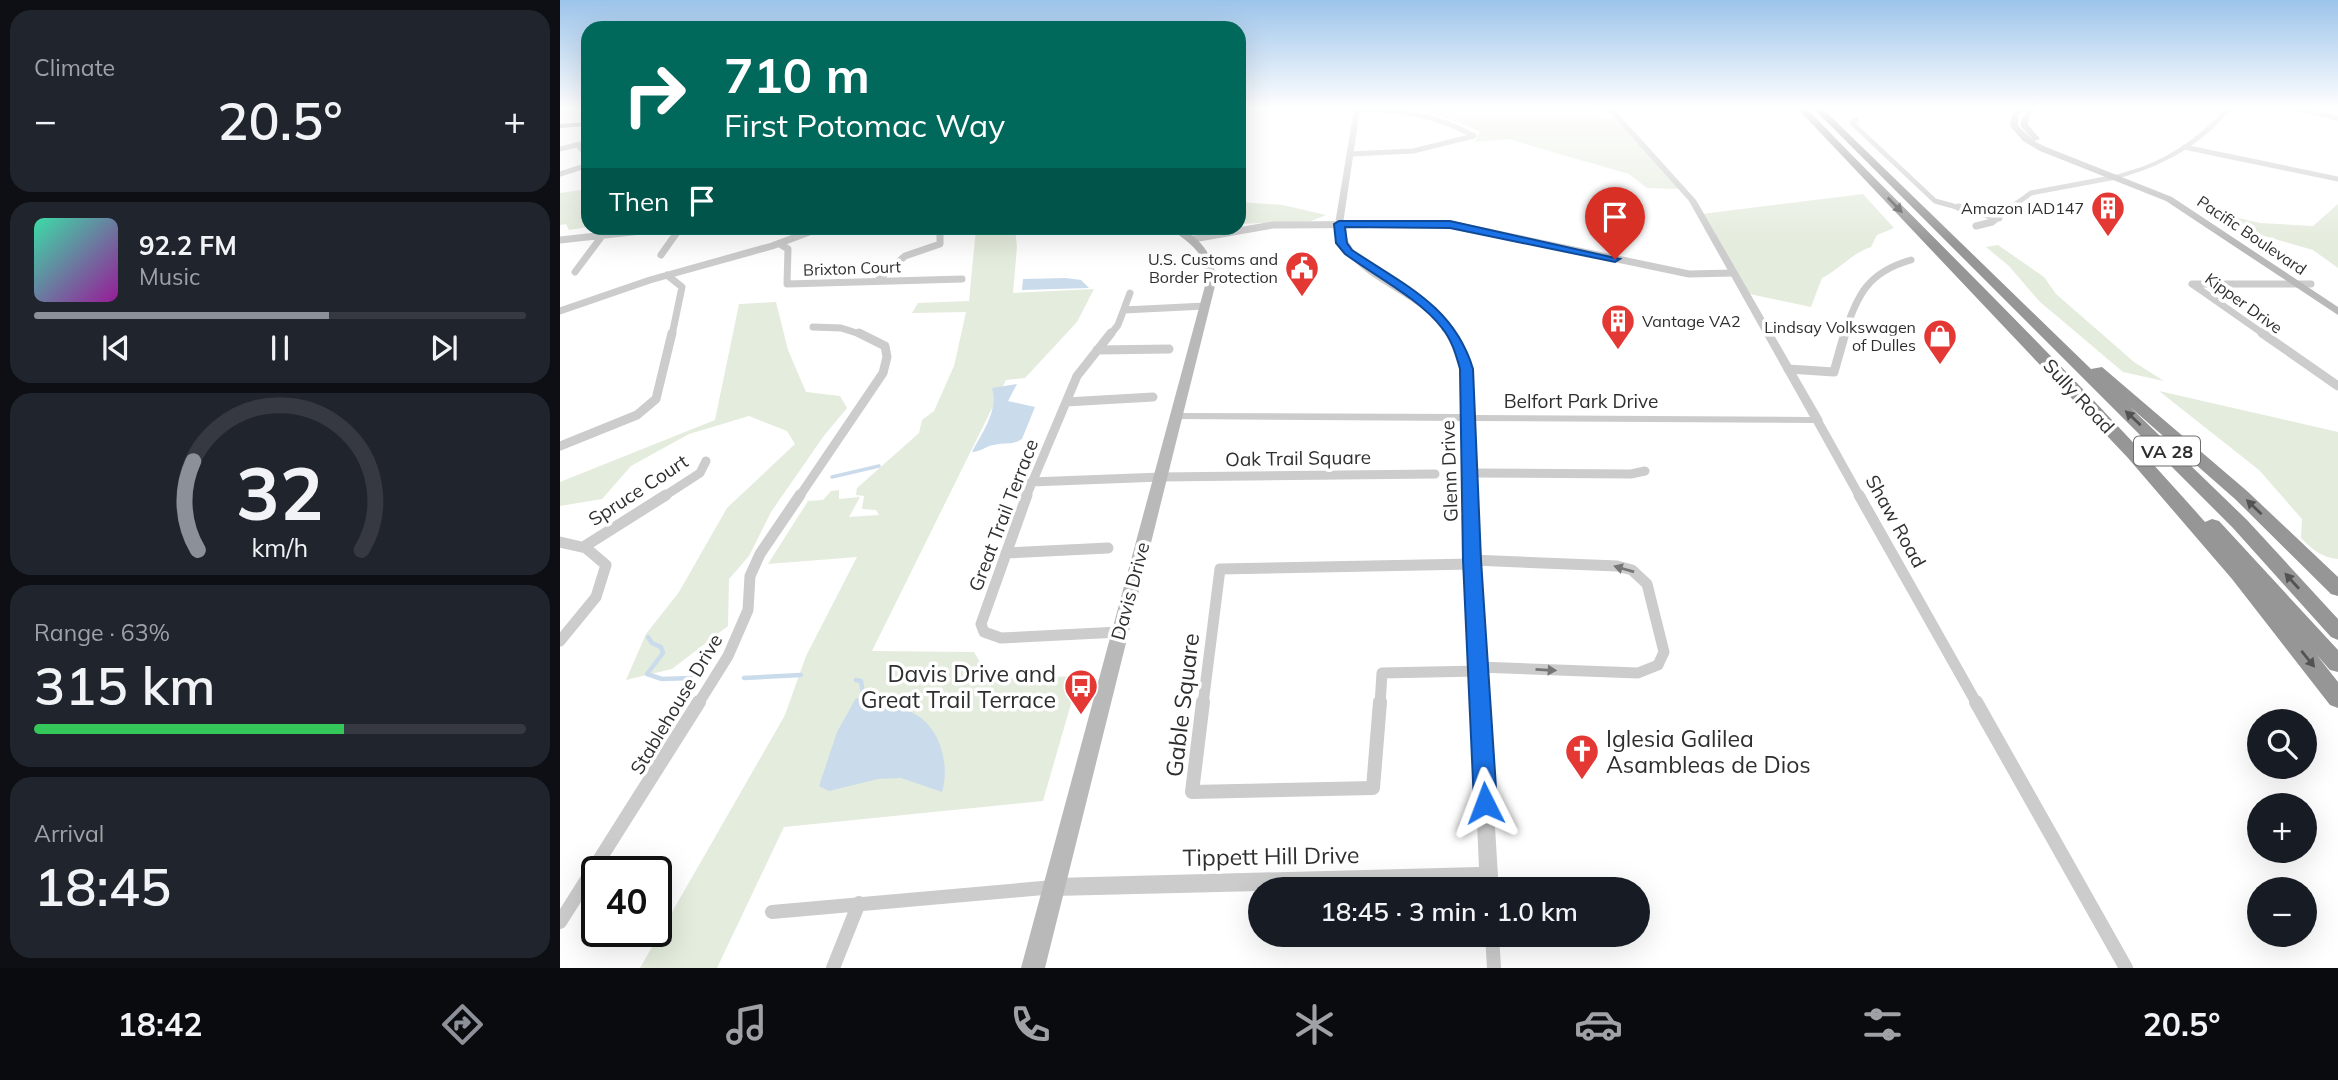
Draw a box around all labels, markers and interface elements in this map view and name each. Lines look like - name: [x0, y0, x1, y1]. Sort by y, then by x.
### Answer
- text: 710 m: [724, 44, 870, 105]
- icon: right: [609, 49, 700, 140]
- text: Climate: [34, 53, 115, 82]
- text: 20.5°: [217, 88, 343, 153]
- text: −: [34, 96, 57, 144]
- text: +: [503, 96, 526, 144]
- text: First Potomac Way: [724, 105, 1005, 145]
- icon: arrive: [683, 182, 721, 220]
- text: Then: [609, 185, 669, 218]
- pin: [1585, 187, 1645, 259]
- building icon: Amazon IAD147: [2089, 189, 2127, 238]
- street label: Pacific Boulevard: [2194, 191, 2310, 279]
- one-way arrow: [1886, 196, 1902, 213]
- icon: arrive: [1596, 198, 1634, 236]
- place label: Amazon IAD147: [1961, 198, 2084, 218]
- text: 92.2 FM: [139, 229, 237, 262]
- place label: U.S. Customs and Border Protection: [1148, 249, 1278, 287]
- public building icon: U.S. Customs and Border Protection: [1283, 249, 1321, 298]
- street label: Brixton Court: [803, 256, 902, 280]
- text: Music: [139, 262, 200, 291]
- street label: Kipper Drive: [2202, 268, 2286, 338]
- building icon: Vantage VA2: [1599, 302, 1637, 351]
- place label: Vantage VA2: [1642, 311, 1741, 331]
- place label: Lindsay Volkswagen of Dulles: [1764, 317, 1916, 355]
- shop icon: Lindsay Volkswagen of Dulles: [1921, 317, 1959, 366]
- icon: previous: [97, 329, 135, 367]
- icon: pause: [261, 329, 299, 367]
- icon: next: [425, 329, 463, 367]
- street label: Sully Road: [2038, 354, 2120, 438]
- street label: Belfort Park Drive: [1504, 389, 1658, 413]
- one-way arrow: [2125, 411, 2142, 427]
- street label: Glenn Drive: [1435, 420, 1463, 522]
- street label: Great Trail Terrace: [963, 435, 1043, 595]
- road number: VA 28: [2134, 436, 2200, 466]
- street label: Oak Trail Square: [1225, 445, 1371, 471]
- text: 32: [236, 447, 324, 538]
- street label: Spruce Court: [584, 449, 693, 531]
- street label: Shaw Road: [1861, 470, 1931, 572]
- one-way arrow: [2246, 500, 2263, 516]
- text: km/h: [252, 532, 308, 563]
- street label: Davis Drive: [1105, 539, 1155, 643]
- one-way arrow: [1613, 563, 1634, 573]
- one-way arrow: [2284, 572, 2300, 590]
- text: Range · 63%: [34, 618, 170, 647]
- street label: Stablehouse Drive: [625, 629, 727, 779]
- street label: Gable Square: [1159, 632, 1205, 778]
- one-way arrow: [2300, 650, 2315, 667]
- text: 315 km: [34, 653, 215, 718]
- place label: Davis Drive and Great Trail Terrace: [861, 659, 1056, 714]
- one-way arrow: [1536, 665, 1558, 676]
- bus stop icon: Davis Drive and Great Trail Terrace: [1062, 667, 1100, 716]
- map controls: [2247, 709, 2317, 947]
- button: search: [2247, 709, 2317, 779]
- place label: Iglesia Galilea Asambleas de Dios: [1606, 724, 1811, 779]
- church icon: Iglesia Galilea Asambleas de Dios: [1563, 732, 1601, 781]
- position arrow: [1448, 766, 1522, 840]
- button: +: [2247, 793, 2317, 863]
- text: Arrival: [34, 819, 104, 848]
- street label: Tippett Hill Drive: [1182, 840, 1360, 872]
- text: 18:45: [34, 854, 171, 919]
- speed limit sign: 40: [581, 856, 672, 947]
- button: −: [2247, 877, 2317, 947]
- text: 18:45 · 3 min · 1.0 km: [1320, 895, 1578, 928]
- icon: directions: [438, 1000, 487, 1049]
- icon: music: [722, 1000, 771, 1049]
- icon: phone: [1006, 1000, 1055, 1049]
- icon: climate: [1290, 1000, 1339, 1049]
- icon: car: [1574, 1000, 1623, 1049]
- icon: filters: [1858, 1000, 1907, 1049]
- text: 18:42: [118, 1004, 202, 1044]
- text: 20.5°: [2143, 1004, 2220, 1044]

